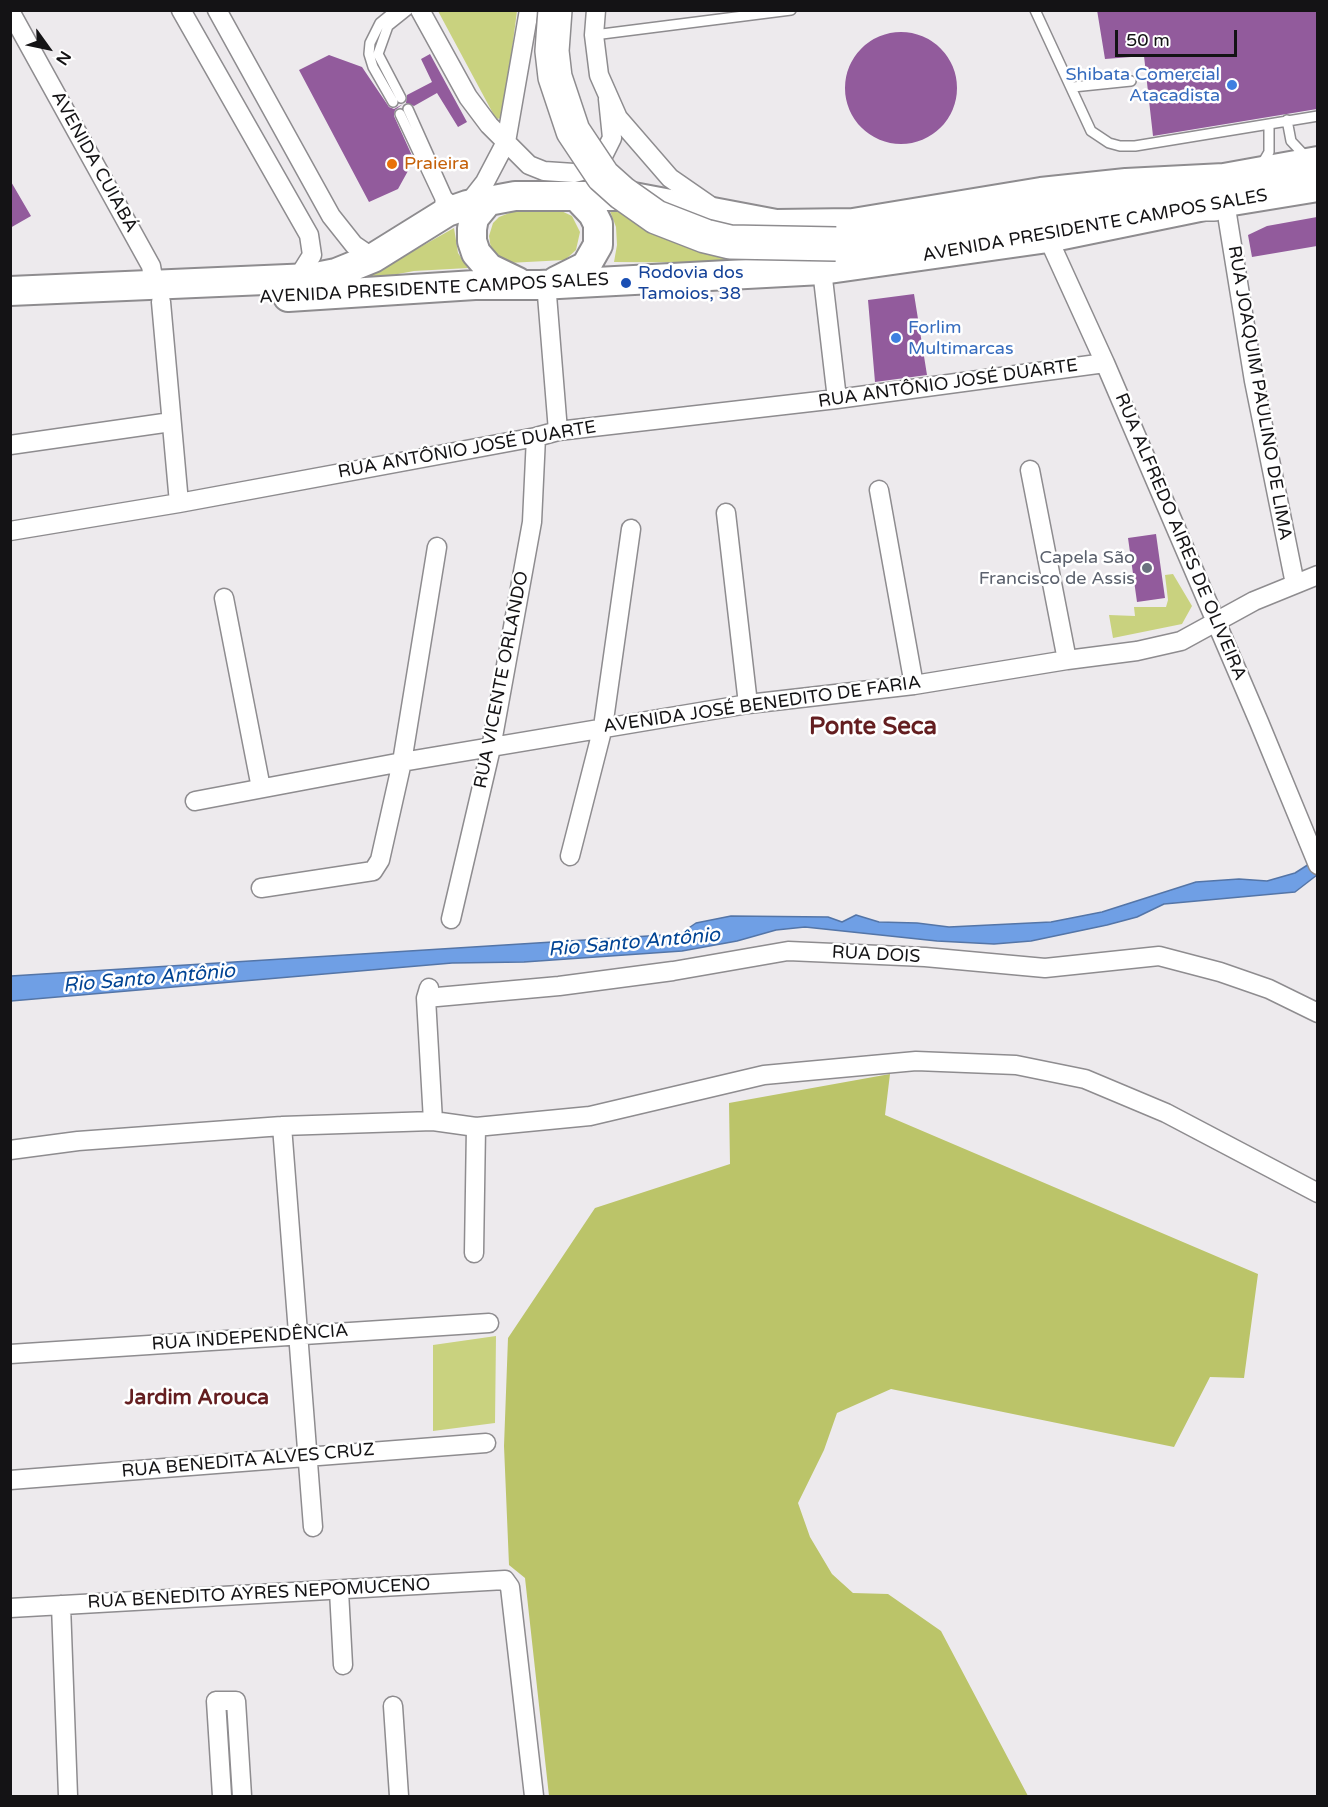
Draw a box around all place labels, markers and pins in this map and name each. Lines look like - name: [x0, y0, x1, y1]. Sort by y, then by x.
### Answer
- place label: Shibata Comercial Atacadista: [1066, 64, 1220, 106]
- marker: Shibata Comercial Atacadista: [1225, 78, 1239, 92]
- place label: Praieira: [404, 153, 469, 175]
- marker: Praieira: [385, 157, 399, 171]
- place label: Rodovia dos Tamoios, 38: [638, 262, 744, 304]
- marker: Rodovia dos Tamoios, 38: [619, 276, 633, 290]
- place label: Forlim Multimarcas: [908, 317, 1014, 360]
- marker: Forlim Multimarcas: [889, 331, 903, 345]
- place label: Capela São Francisco de Assis: [979, 547, 1135, 590]
- marker: Capela São Francisco de Assis: [1140, 561, 1154, 575]

